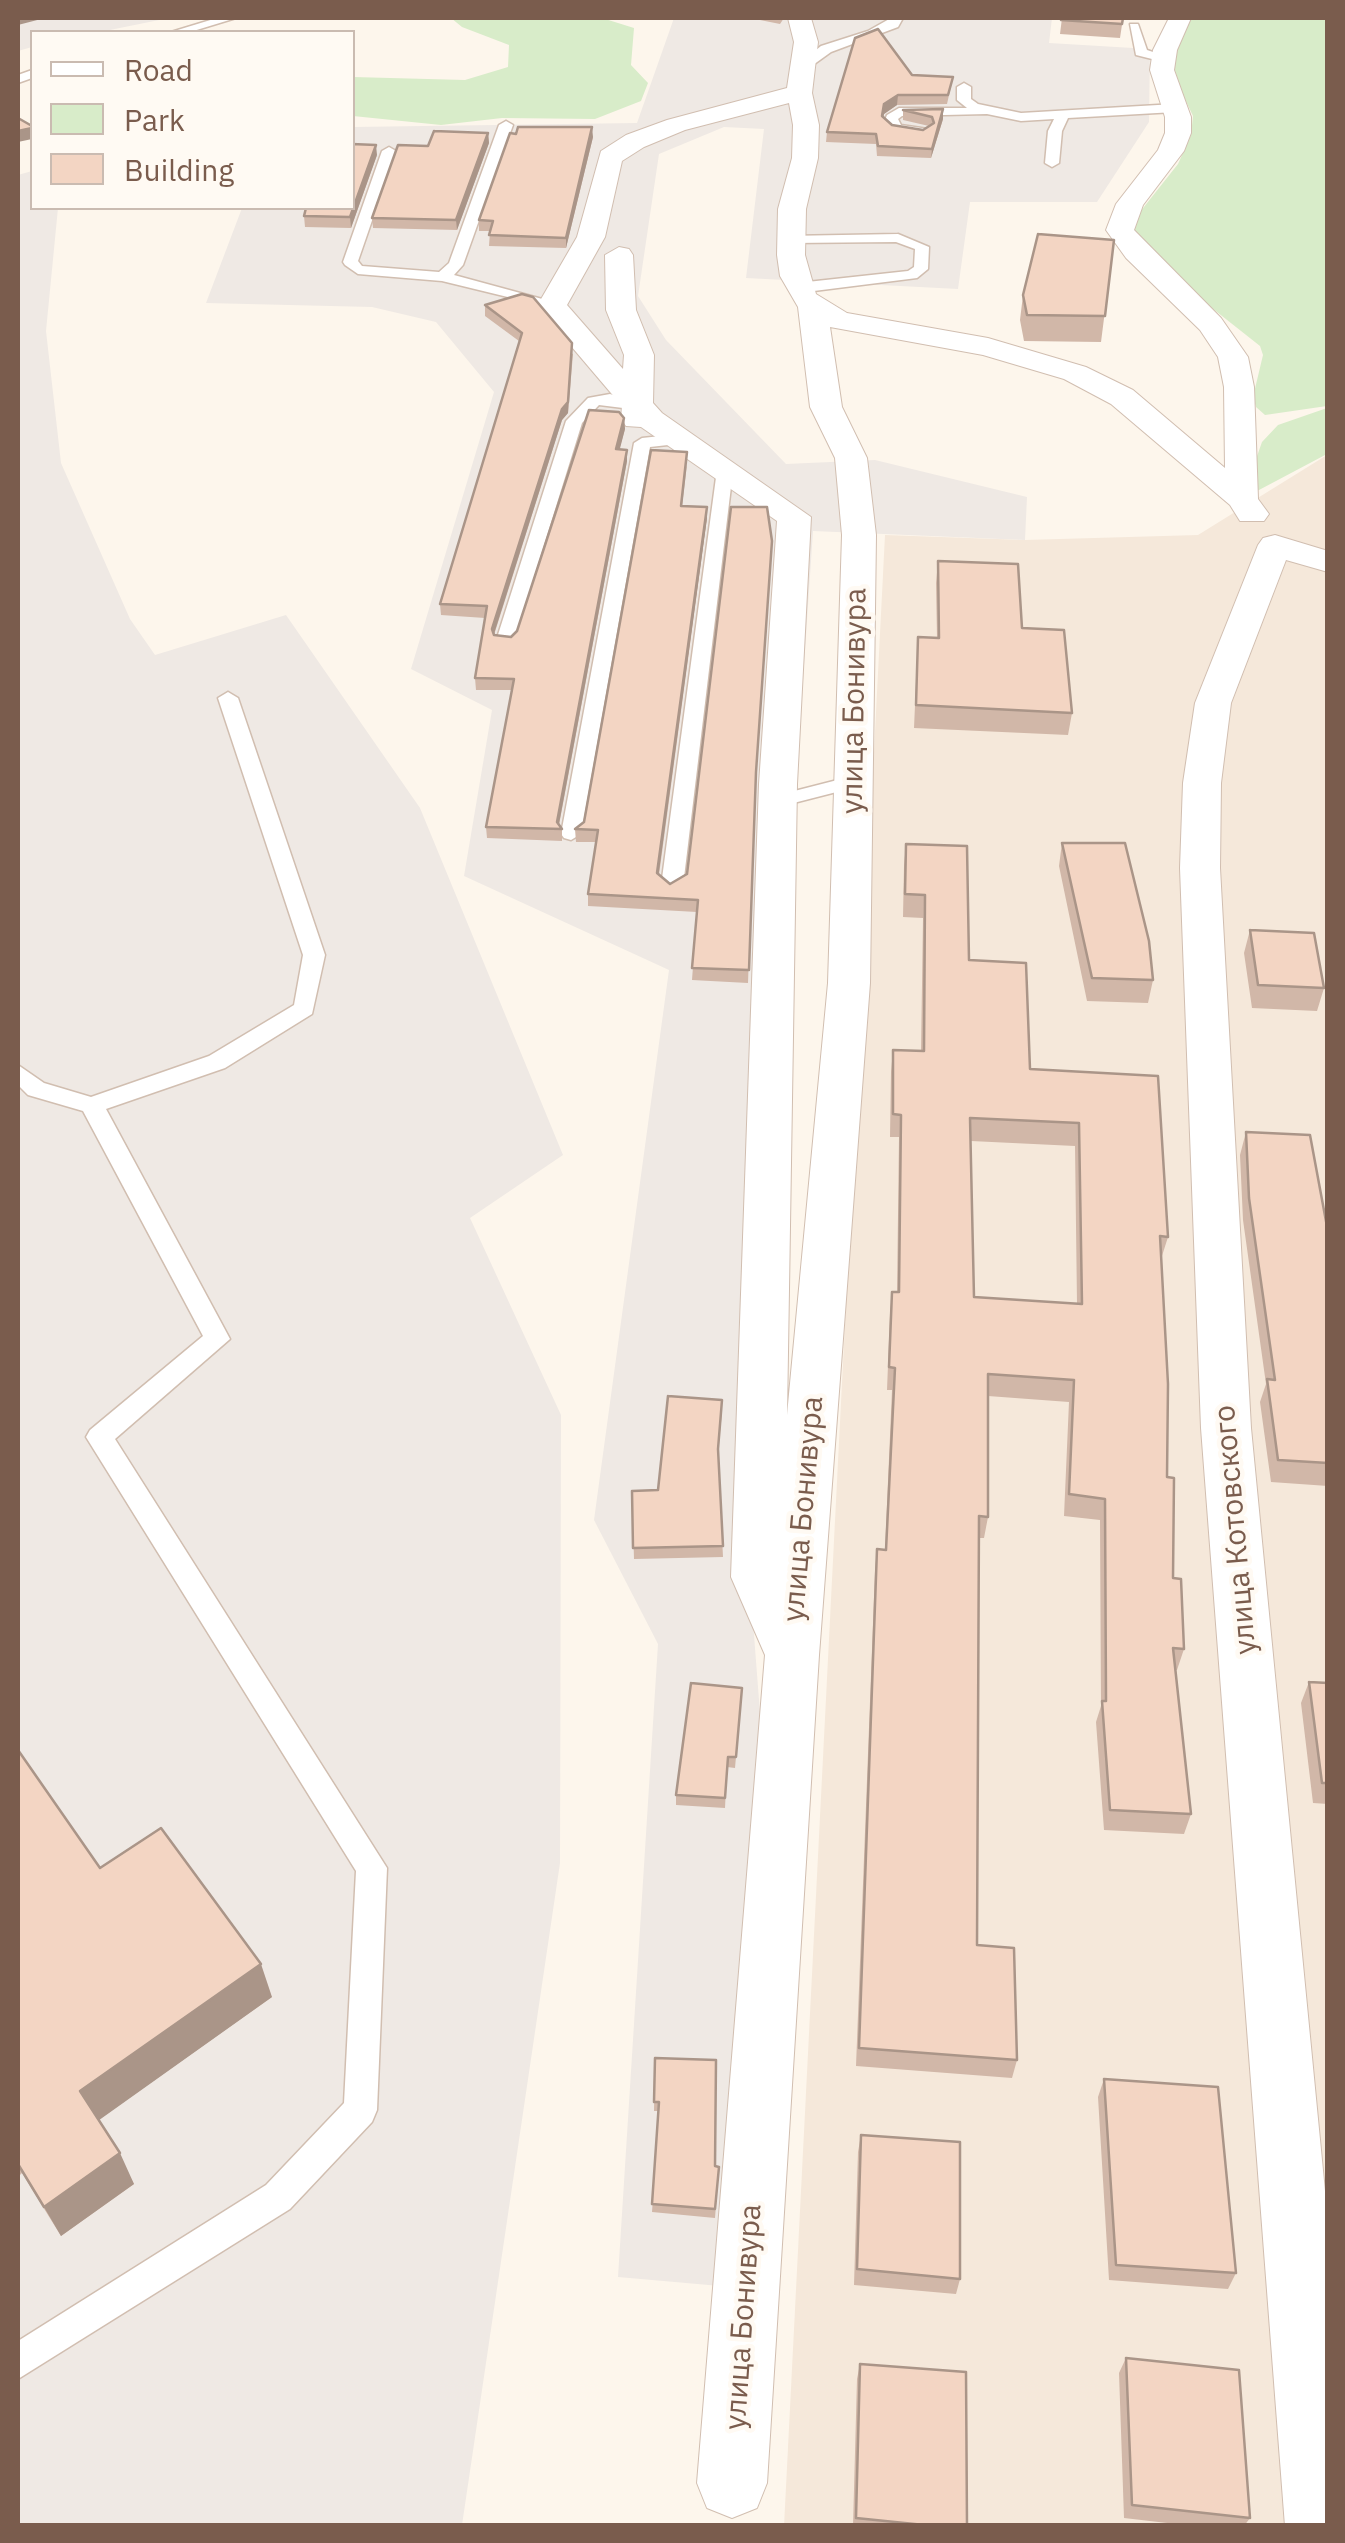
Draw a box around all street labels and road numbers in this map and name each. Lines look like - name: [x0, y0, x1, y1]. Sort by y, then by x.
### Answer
- street label: улица Бонивура: [835, 588, 875, 814]
- street label: улица Бонивура: [776, 1395, 832, 1623]
- street label: улица Котовского: [1207, 1404, 1265, 1656]
- street label: улица Бонивура: [718, 2203, 770, 2431]

